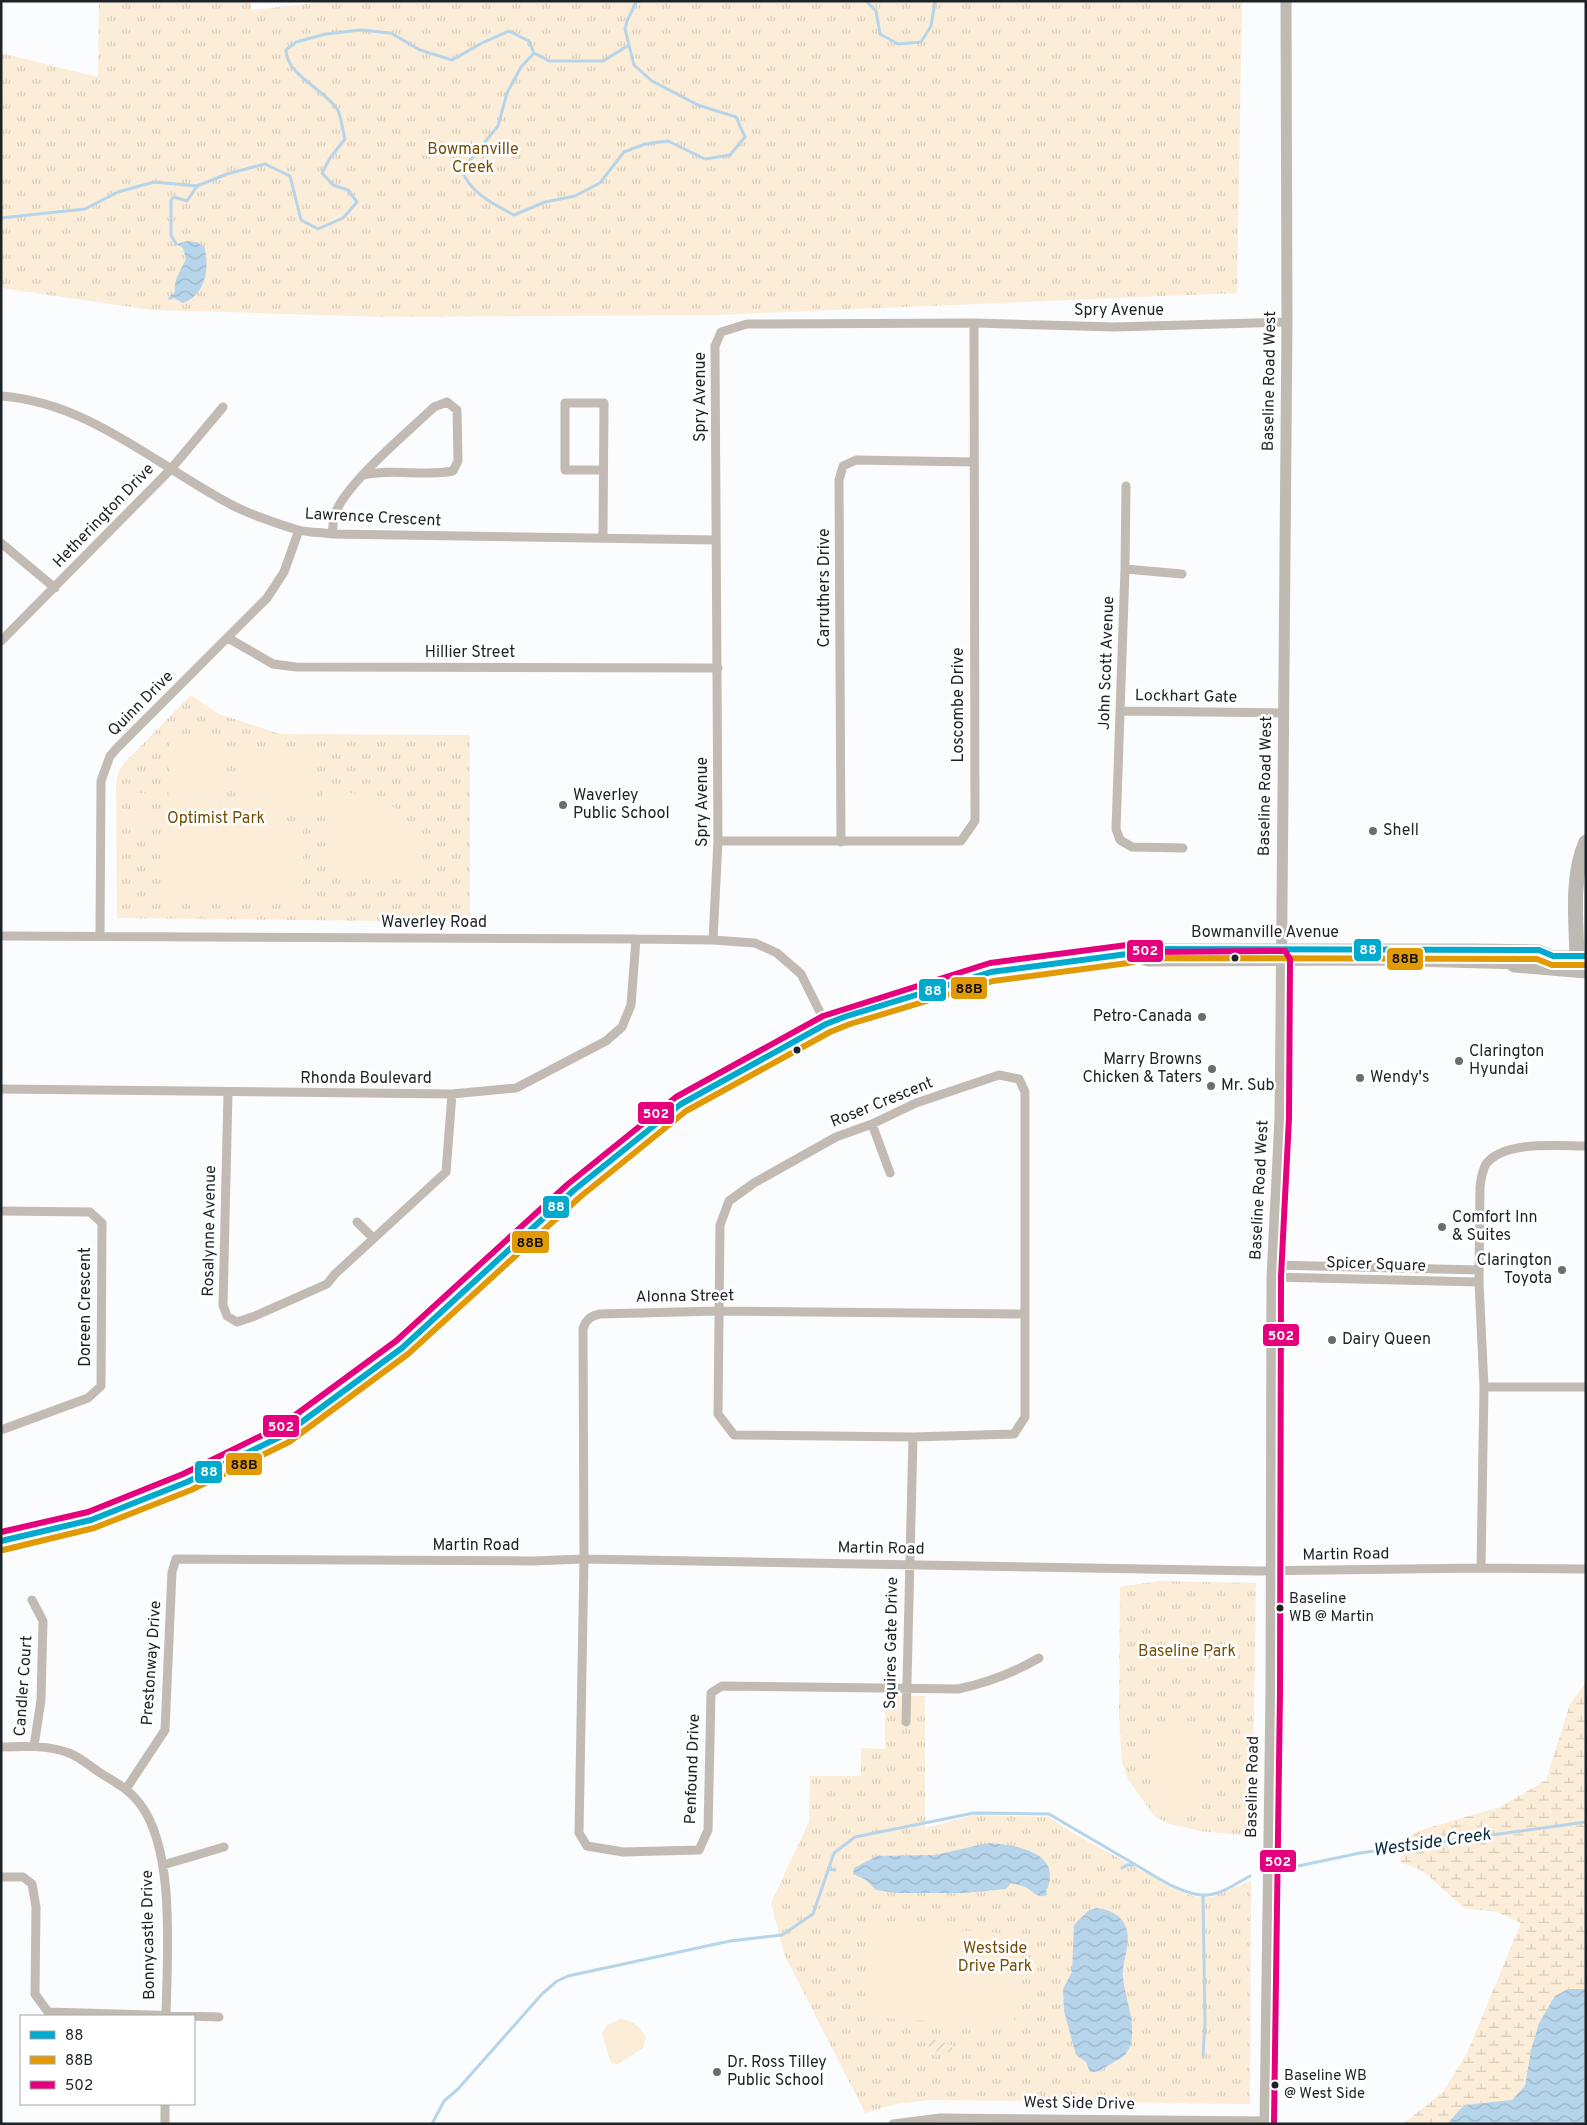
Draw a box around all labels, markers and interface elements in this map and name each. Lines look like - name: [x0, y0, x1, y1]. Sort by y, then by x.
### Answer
- park label: Bowmanville Creek: [427, 140, 519, 178]
- street label: Spry Avenue: [1074, 301, 1164, 321]
- street label: Baseline Road West: [1259, 311, 1281, 451]
- street label: Spry Avenue: [691, 352, 711, 442]
- street label: Hetherington Drive: [49, 460, 159, 572]
- street label: Lawrence Crescent: [304, 504, 442, 532]
- street label: Carruthers Drive: [815, 528, 835, 648]
- street label: John Scott Avenue: [1095, 596, 1119, 730]
- street label: Hillier Street: [425, 643, 515, 663]
- street label: Loscombe Drive: [949, 647, 969, 763]
- street label: Quinn Drive: [104, 667, 178, 741]
- street label: Lockhart Gate: [1135, 686, 1237, 708]
- street label: Baseline Road West: [1255, 716, 1277, 856]
- street label: Spry Avenue: [693, 757, 713, 847]
- place label: Waverley Public School: [573, 786, 670, 824]
- marker: Waverley Public School: [557, 799, 569, 811]
- park label: Optimist Park: [167, 809, 265, 829]
- place label: Shell: [1383, 821, 1419, 841]
- marker: Shell: [1367, 825, 1379, 837]
- street label: Waverley Road: [381, 913, 487, 933]
- street label: Bowmanville Avenue: [1191, 923, 1339, 943]
- line badge: 88: [1353, 938, 1382, 962]
- line badge: 502: [1126, 939, 1164, 963]
- text: 88: [1359, 942, 1377, 959]
- text: 502: [1132, 943, 1158, 960]
- line badge: 88B: [1386, 947, 1424, 971]
- text: 88B: [1391, 951, 1419, 968]
- unlabelled marker: [1230, 953, 1240, 963]
- line badge: 88B: [950, 976, 988, 1000]
- line badge: 88: [918, 978, 947, 1002]
- text: 88B: [955, 981, 983, 998]
- text: 88: [924, 983, 942, 1000]
- place label: Petro-Canada: [1093, 1007, 1192, 1027]
- marker: Petro-Canada: [1196, 1011, 1208, 1023]
- place label: Clarington Hyundai: [1469, 1042, 1544, 1080]
- unlabelled marker: [792, 1045, 802, 1055]
- place label: Marry Browns Chicken & Taters: [1082, 1050, 1202, 1088]
- marker: Clarington Hyundai: [1453, 1055, 1465, 1067]
- marker: Marry Browns Chicken & Taters: [1206, 1063, 1218, 1075]
- place label: Wendy's: [1370, 1068, 1430, 1088]
- street label: Rhonda Boulevard: [300, 1069, 432, 1089]
- marker: Wendy's: [1354, 1072, 1366, 1084]
- street label: Roser Crescent: [828, 1073, 936, 1133]
- place label: Mr. Sub: [1221, 1076, 1275, 1096]
- marker: Mr. Sub: [1205, 1080, 1217, 1092]
- line badge: 502: [637, 1101, 675, 1125]
- text: 502: [643, 1106, 669, 1123]
- street label: Baseline Road West: [1246, 1119, 1274, 1261]
- street label: Rosalynne Avenue: [199, 1165, 221, 1297]
- line badge: 88: [542, 1195, 570, 1219]
- text: 88: [547, 1199, 565, 1216]
- place label: Comfort Inn & Suites: [1452, 1208, 1538, 1246]
- marker: Comfort Inn & Suites: [1436, 1221, 1448, 1233]
- line badge: 88B: [511, 1230, 550, 1254]
- text: 88B: [516, 1235, 544, 1252]
- street label: Doreen Crescent: [76, 1247, 96, 1367]
- place label: Clarington Toyota: [1477, 1251, 1552, 1289]
- street label: Spicer Square: [1326, 1253, 1426, 1277]
- marker: Clarington Toyota: [1556, 1264, 1568, 1276]
- street label: Alonna Street: [636, 1286, 734, 1308]
- line badge: 502: [1262, 1323, 1300, 1347]
- text: 502: [1268, 1328, 1294, 1345]
- place label: Dairy Queen: [1342, 1330, 1431, 1350]
- marker: Dairy Queen: [1326, 1334, 1338, 1346]
- line badge: 502: [262, 1414, 300, 1438]
- text: 502: [268, 1419, 294, 1436]
- line badge: 88B: [225, 1452, 263, 1476]
- text: 88B: [230, 1457, 258, 1474]
- line badge: 88: [194, 1460, 223, 1484]
- text: 88: [200, 1464, 218, 1481]
- street label: Martin Road: [432, 1536, 520, 1556]
- street label: Martin Road: [837, 1538, 925, 1560]
- street label: Martin Road: [1302, 1544, 1390, 1566]
- street label: Squires Gate Drive: [881, 1577, 903, 1709]
- place label: Baseline WB @ Martin: [1289, 1590, 1374, 1627]
- street label: Prestonway Drive: [138, 1600, 166, 1726]
- marker: Baseline WB @ Martin: [1275, 1603, 1285, 1613]
- street label: Candler Court: [10, 1635, 38, 1737]
- park label: Baseline Park: [1138, 1642, 1236, 1662]
- street label: Penfound Drive: [681, 1713, 705, 1825]
- street label: Baseline Road: [1242, 1736, 1264, 1838]
- water label: Westside Creek: [1372, 1823, 1493, 1863]
- line badge: 502: [1259, 1849, 1297, 1873]
- text: 502: [1265, 1854, 1291, 1871]
- street label: Bonnycastle Drive: [138, 1870, 160, 2000]
- park label: Westside Drive Park: [958, 1939, 1032, 1977]
- legend: [20, 2015, 195, 2105]
- text: 88: [65, 2027, 83, 2046]
- text: 88B: [65, 2052, 93, 2071]
- place label: Dr. Ross Tilley Public School: [727, 2053, 827, 2091]
- marker: Dr. Ross Tilley Public School: [711, 2066, 723, 2078]
- place label: Baseline WB @ West Side: [1284, 2067, 1367, 2104]
- text: 502: [65, 2077, 93, 2096]
- marker: Baseline WB @ West Side: [1270, 2080, 1280, 2090]
- street label: West Side Drive: [1023, 2093, 1135, 2115]

